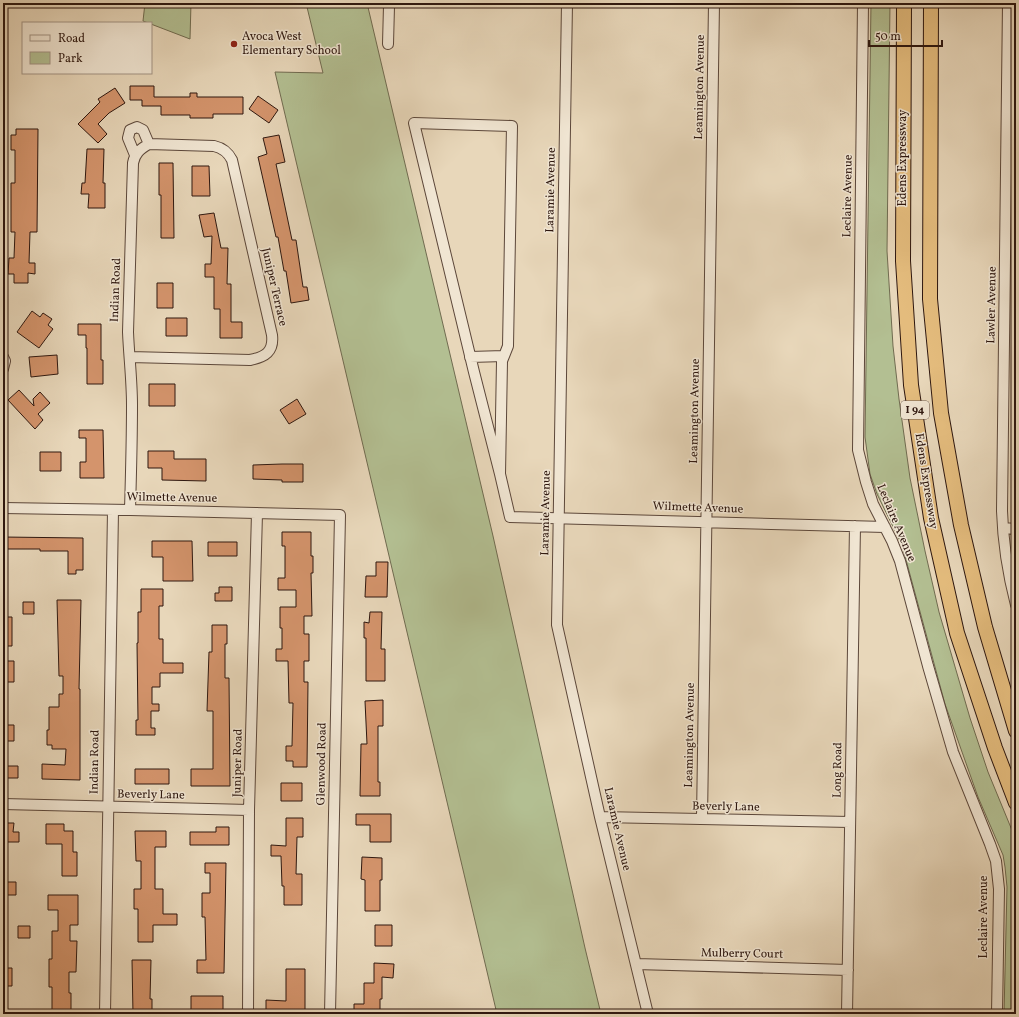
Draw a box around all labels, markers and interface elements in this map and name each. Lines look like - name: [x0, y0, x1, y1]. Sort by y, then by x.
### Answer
- legend: [22, 22, 152, 74]
- scale bar: [869, 22, 942, 48]
- place label: Avoca West Elementary School: [242, 29, 341, 59]
- text: 50 m: [875, 29, 901, 45]
- text: Road: [58, 31, 85, 47]
- street label: Leamington Avenue: [691, 34, 709, 140]
- marker: Avoca West Elementary School: [229, 39, 239, 49]
- text: Park: [58, 51, 83, 67]
- street label: Edens Expressway: [895, 109, 911, 206]
- street label: Laramie Avenue: [542, 147, 560, 233]
- street label: Leclaire Avenue: [839, 154, 857, 238]
- street label: Juniper Terrace: [257, 246, 291, 328]
- street label: Indian Road: [107, 257, 125, 322]
- street label: Lawler Avenue: [983, 266, 1001, 344]
- street label: Leamington Avenue: [686, 358, 704, 464]
- road number: I 94: [901, 401, 929, 419]
- street label: Edens Expressway: [911, 432, 942, 531]
- street label: Laramie Avenue: [537, 470, 555, 556]
- street label: Leclaire Avenue: [872, 482, 920, 565]
- street label: Wilmette Avenue: [127, 489, 218, 507]
- street label: Wilmette Avenue: [652, 498, 744, 518]
- street label: Leamington Avenue: [681, 682, 699, 788]
- street label: Glenwood Road: [313, 722, 331, 806]
- street label: Juniper Road: [229, 728, 247, 797]
- street label: Indian Road: [86, 729, 104, 794]
- street label: Long Road: [830, 742, 846, 798]
- street label: Beverly Lane: [117, 786, 185, 804]
- street label: Laramie Avenue: [600, 786, 634, 873]
- street label: Beverly Lane: [692, 798, 760, 816]
- street label: Leclaire Avenue: [976, 875, 992, 959]
- street label: Mulberry Court: [701, 945, 783, 963]

